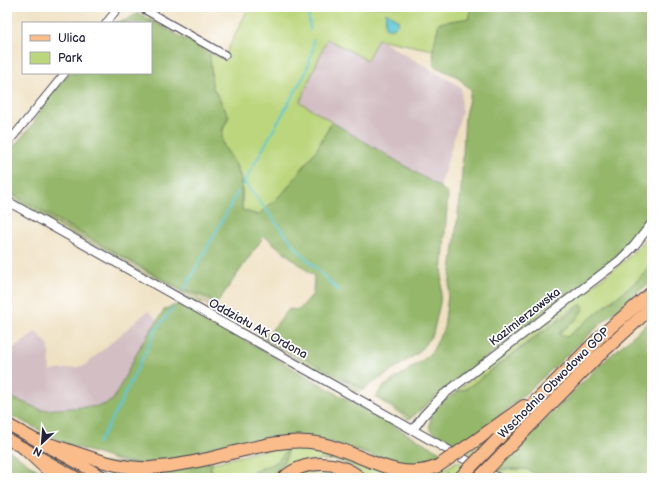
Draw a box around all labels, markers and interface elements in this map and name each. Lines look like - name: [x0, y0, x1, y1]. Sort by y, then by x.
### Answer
- legend: [22, 22, 152, 74]
- text: Ulica: [58, 31, 86, 46]
- text: Park: [58, 51, 82, 66]
- street label: Kazimierzowska: [486, 284, 564, 349]
- street label: Oddziału AK Ordona: [206, 296, 310, 362]
- street label: Wschodnia Obwodowa GOP: [495, 324, 613, 442]
- north arrow: [22, 423, 62, 463]
- text: N: [31, 444, 44, 459]

